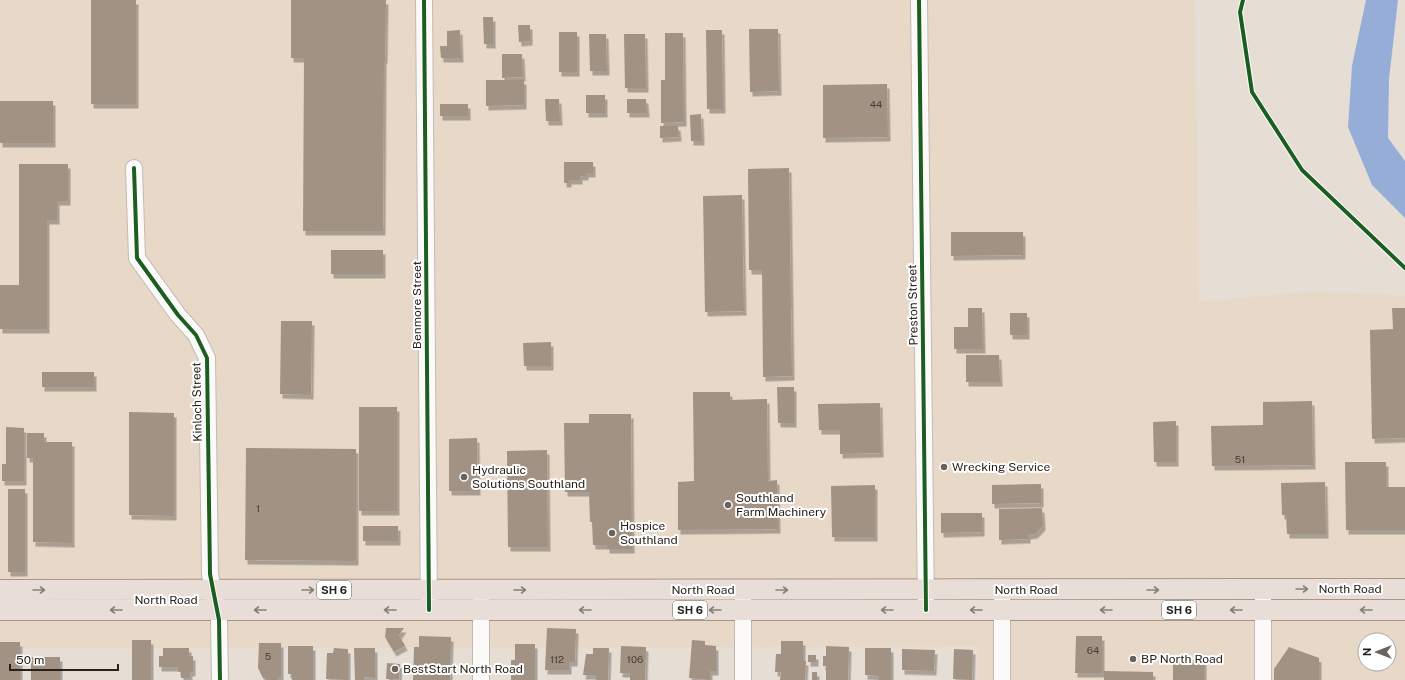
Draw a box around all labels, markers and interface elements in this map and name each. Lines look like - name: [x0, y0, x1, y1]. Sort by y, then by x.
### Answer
- house number: 44: [870, 98, 882, 110]
- street label: Benmore Street: [410, 261, 424, 349]
- street label: Preston Street: [905, 264, 921, 346]
- street label: Kinloch Street: [189, 362, 205, 442]
- house number: 51: [1235, 453, 1245, 465]
- place label: Wrecking Service: [952, 460, 1050, 474]
- marker: Wrecking Service: [939, 462, 949, 472]
- place label: Hydraulic Solutions Southland: [472, 463, 585, 491]
- marker: Hydraulic Solutions Southland: [459, 472, 469, 482]
- place label: Southland Farm Machinery: [736, 491, 827, 519]
- marker: Southland Farm Machinery: [723, 500, 733, 510]
- house number: 1: [256, 502, 260, 514]
- place label: Hospice Southland: [620, 519, 678, 547]
- marker: Hospice Southland: [607, 528, 617, 538]
- road number: SH 6: [317, 581, 351, 599]
- street label: North Road: [1318, 582, 1382, 596]
- street label: North Road: [671, 583, 735, 597]
- street label: North Road: [994, 583, 1058, 597]
- one-way arrow: [1295, 585, 1308, 593]
- one-way arrow: [32, 586, 45, 594]
- one-way arrow: [301, 586, 314, 594]
- one-way arrow: [513, 586, 526, 594]
- one-way arrow: [775, 586, 788, 594]
- one-way arrow: [1146, 586, 1159, 594]
- street label: North Road: [134, 593, 198, 607]
- road number: SH 6: [673, 601, 707, 619]
- road number: SH 6: [1162, 601, 1196, 619]
- one-way arrow: [110, 606, 123, 614]
- one-way arrow: [254, 606, 267, 614]
- one-way arrow: [384, 606, 397, 614]
- one-way arrow: [579, 606, 592, 614]
- one-way arrow: [709, 606, 722, 614]
- one-way arrow: [881, 606, 894, 614]
- one-way arrow: [970, 606, 983, 614]
- one-way arrow: [1100, 606, 1113, 614]
- one-way arrow: [1230, 606, 1243, 614]
- one-way arrow: [1360, 606, 1373, 614]
- north arrow: [1357, 632, 1397, 672]
- house number: 64: [1087, 644, 1099, 656]
- scale bar: [10, 646, 118, 672]
- text: N: [1361, 648, 1373, 656]
- house number: 5: [265, 650, 271, 662]
- place label: BP North Road: [1141, 652, 1223, 666]
- text: 50 m: [16, 653, 44, 667]
- house number: 112: [550, 653, 564, 665]
- house number: 106: [627, 653, 643, 665]
- marker: BP North Road: [1128, 654, 1138, 664]
- place label: BestStart North Road: [403, 662, 523, 676]
- marker: BestStart North Road: [390, 664, 400, 674]

